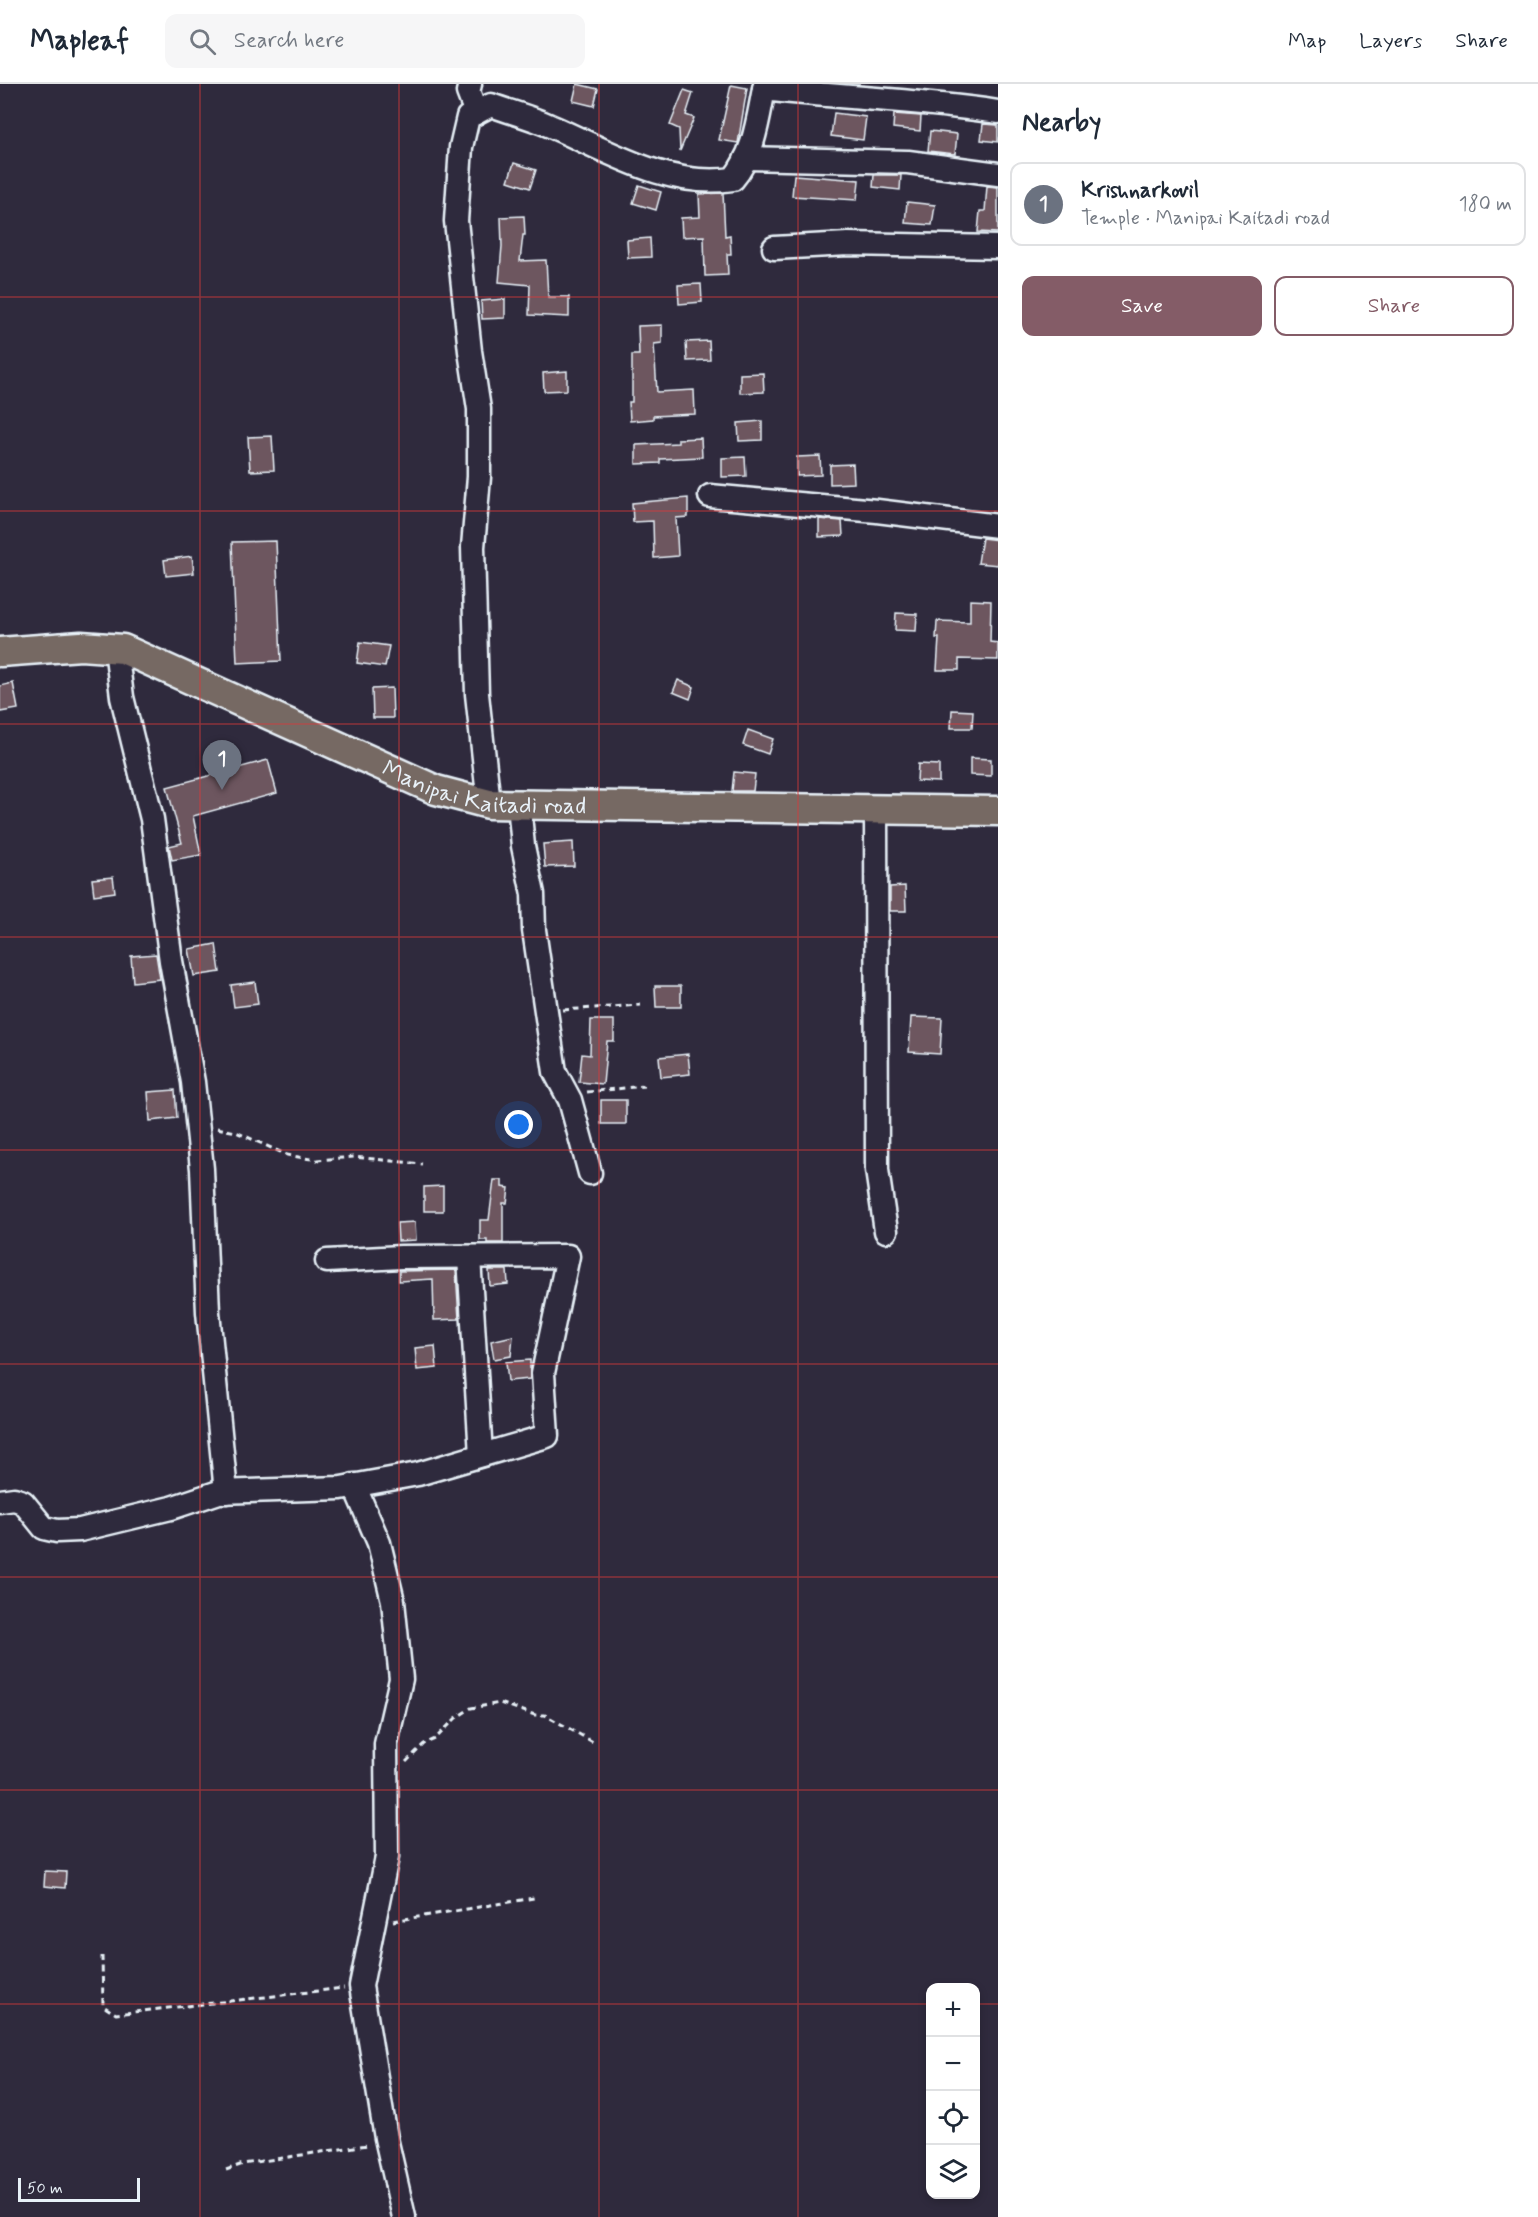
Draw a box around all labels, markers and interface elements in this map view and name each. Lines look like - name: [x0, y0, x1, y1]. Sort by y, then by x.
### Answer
- search box: [165, 14, 585, 68]
- text: Mapleaf: [30, 23, 129, 60]
- icon: search: [186, 25, 219, 58]
- text: Search here: [234, 27, 344, 55]
- text: Map: [1288, 27, 1326, 55]
- text: Layers: [1359, 27, 1422, 55]
- text: Share: [1455, 27, 1508, 55]
- text: Nearby: [1022, 106, 1101, 140]
- text: Krishnarkovil: [1081, 177, 1199, 205]
- text: 1: [1039, 191, 1048, 218]
- text: 180 m: [1459, 191, 1512, 218]
- text: Temple · Manipai Kaitadi road: [1081, 205, 1330, 232]
- button: Save: [1022, 276, 1262, 336]
- button: Share: [1274, 276, 1514, 336]
- pin: 1: [202, 740, 242, 790]
- street label: Manipai Kaitadi road: [377, 754, 587, 822]
- your location: [504, 1110, 533, 1139]
- map controls: [926, 1983, 980, 2199]
- button: +: [926, 1983, 980, 2037]
- button: −: [926, 2037, 980, 2091]
- button: locate: [926, 2091, 980, 2145]
- button: layers: [926, 2145, 980, 2199]
- scale bar: [18, 2175, 140, 2202]
- text: 50 m: [27, 2178, 63, 2199]

